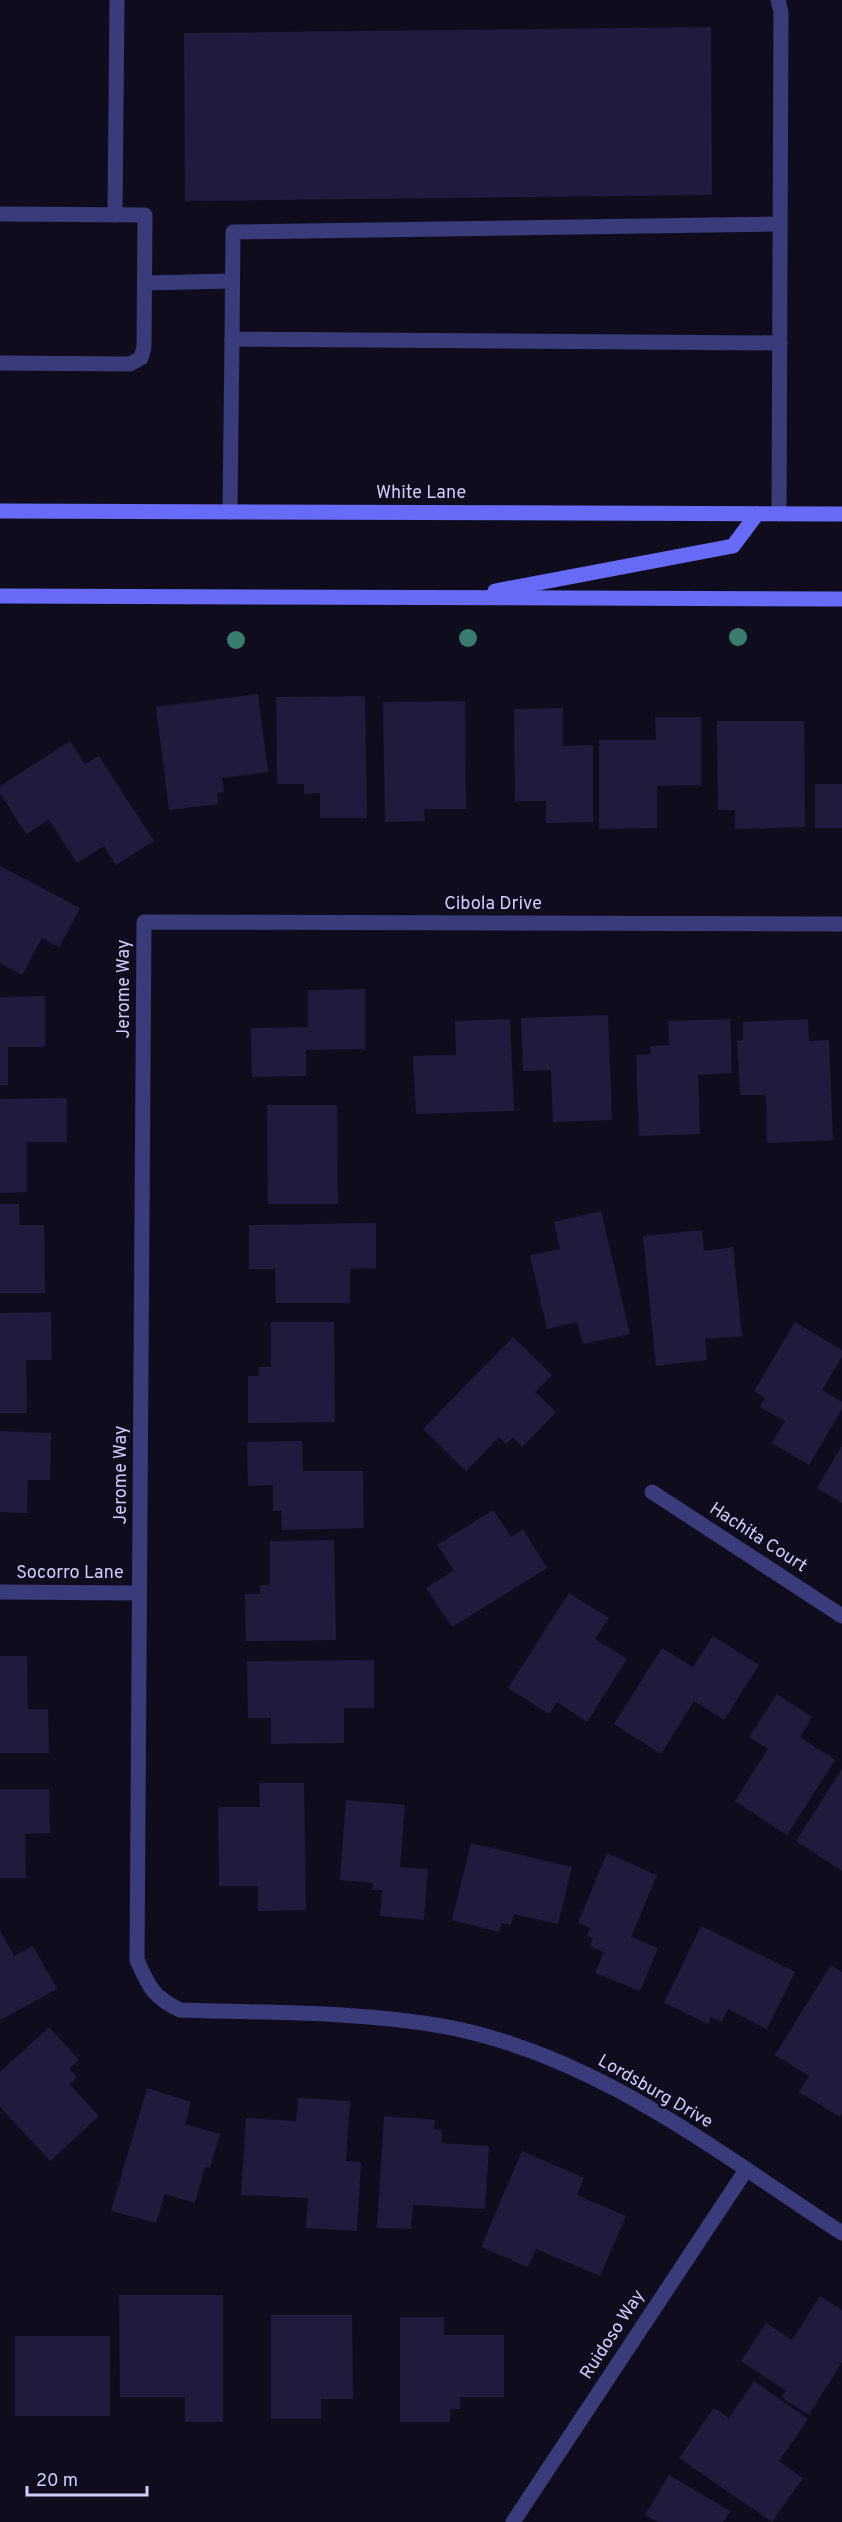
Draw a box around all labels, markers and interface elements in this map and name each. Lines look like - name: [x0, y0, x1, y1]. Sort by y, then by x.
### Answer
- street label: White Lane: [376, 482, 466, 505]
- street label: Cibola Drive: [444, 893, 542, 916]
- street label: Jerome Way: [113, 940, 136, 1038]
- street label: Jerome Way: [110, 1426, 133, 1524]
- street label: Hachita Court: [705, 1498, 811, 1578]
- street label: Socorro Lane: [16, 1562, 124, 1585]
- street label: Lordsburg Drive: [593, 2050, 717, 2134]
- street label: Ruidoso Way: [576, 2286, 650, 2384]
- scale bar: [27, 2459, 147, 2497]
- text: 20 m: [36, 2470, 78, 2493]

